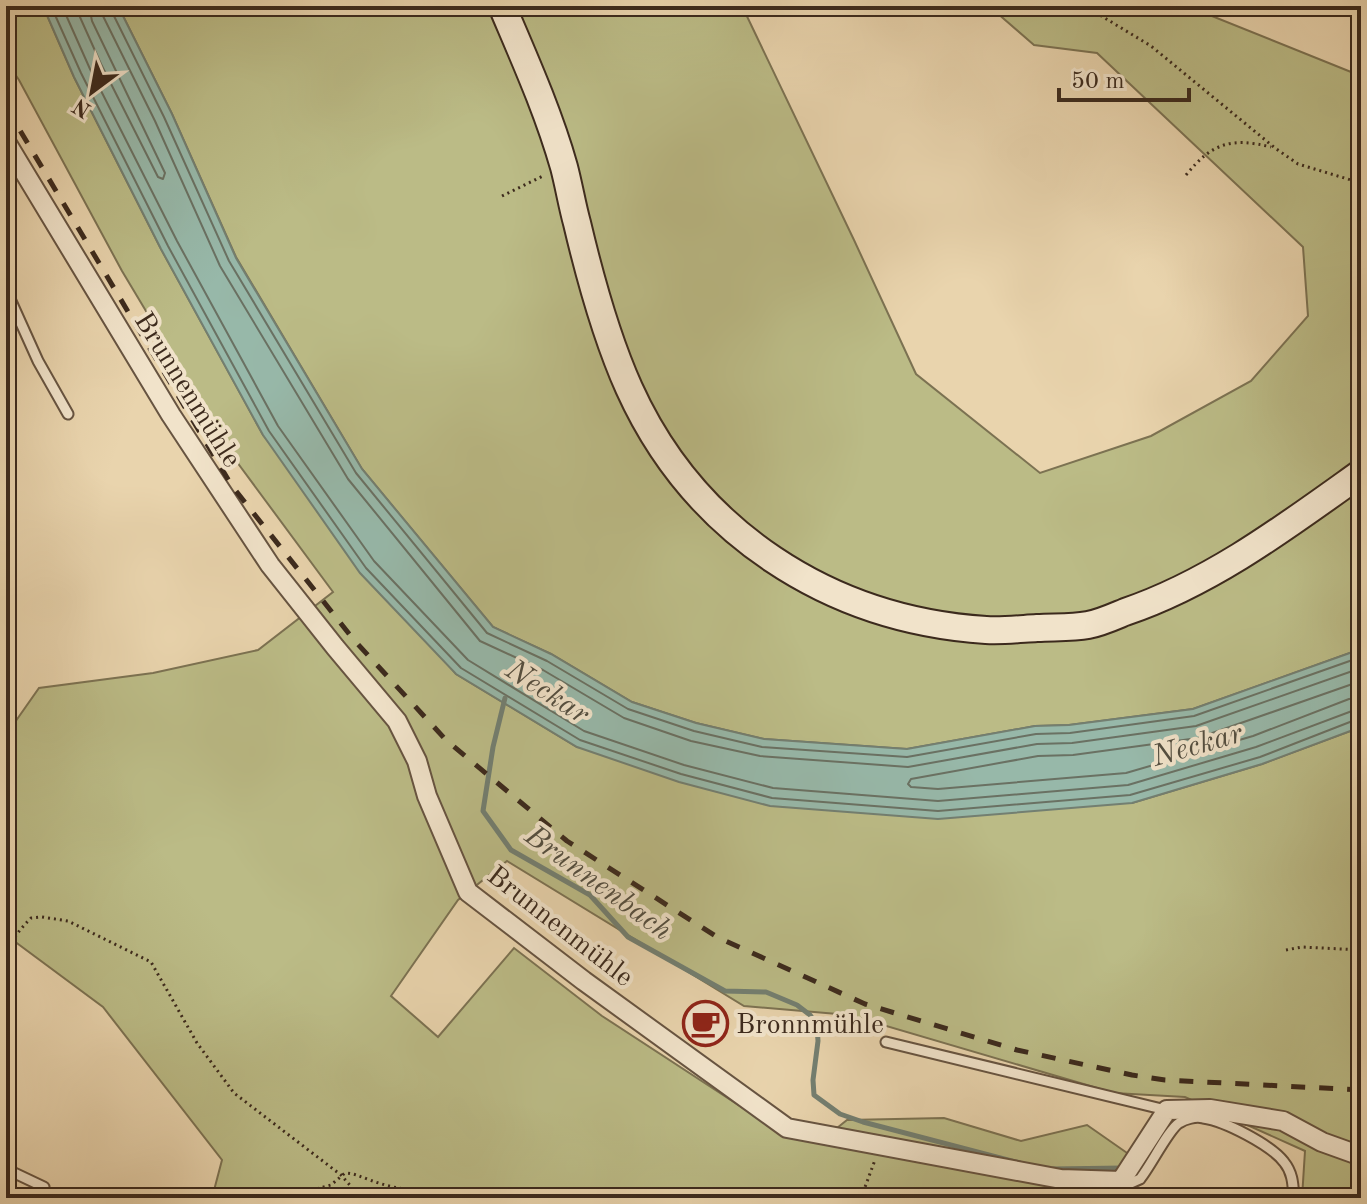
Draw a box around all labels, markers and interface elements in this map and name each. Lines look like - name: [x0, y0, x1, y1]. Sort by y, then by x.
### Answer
- north arrow: [52, 52, 132, 132]
- scale bar: [1059, 52, 1189, 102]
- text: 50 m: [1071, 70, 1125, 94]
- text: N: [69, 93, 95, 121]
- street label: Brunnenmühle: [128, 308, 245, 473]
- water label: Neckar: [499, 654, 595, 731]
- water label: Neckar: [1148, 718, 1247, 773]
- water label: Brunnenbach: [518, 820, 677, 947]
- street label: Brunnenmühle: [481, 862, 637, 993]
- cafe icon: Bronnmühle: [681, 999, 729, 1047]
- place label: Bronnmühle: [736, 1012, 884, 1040]

